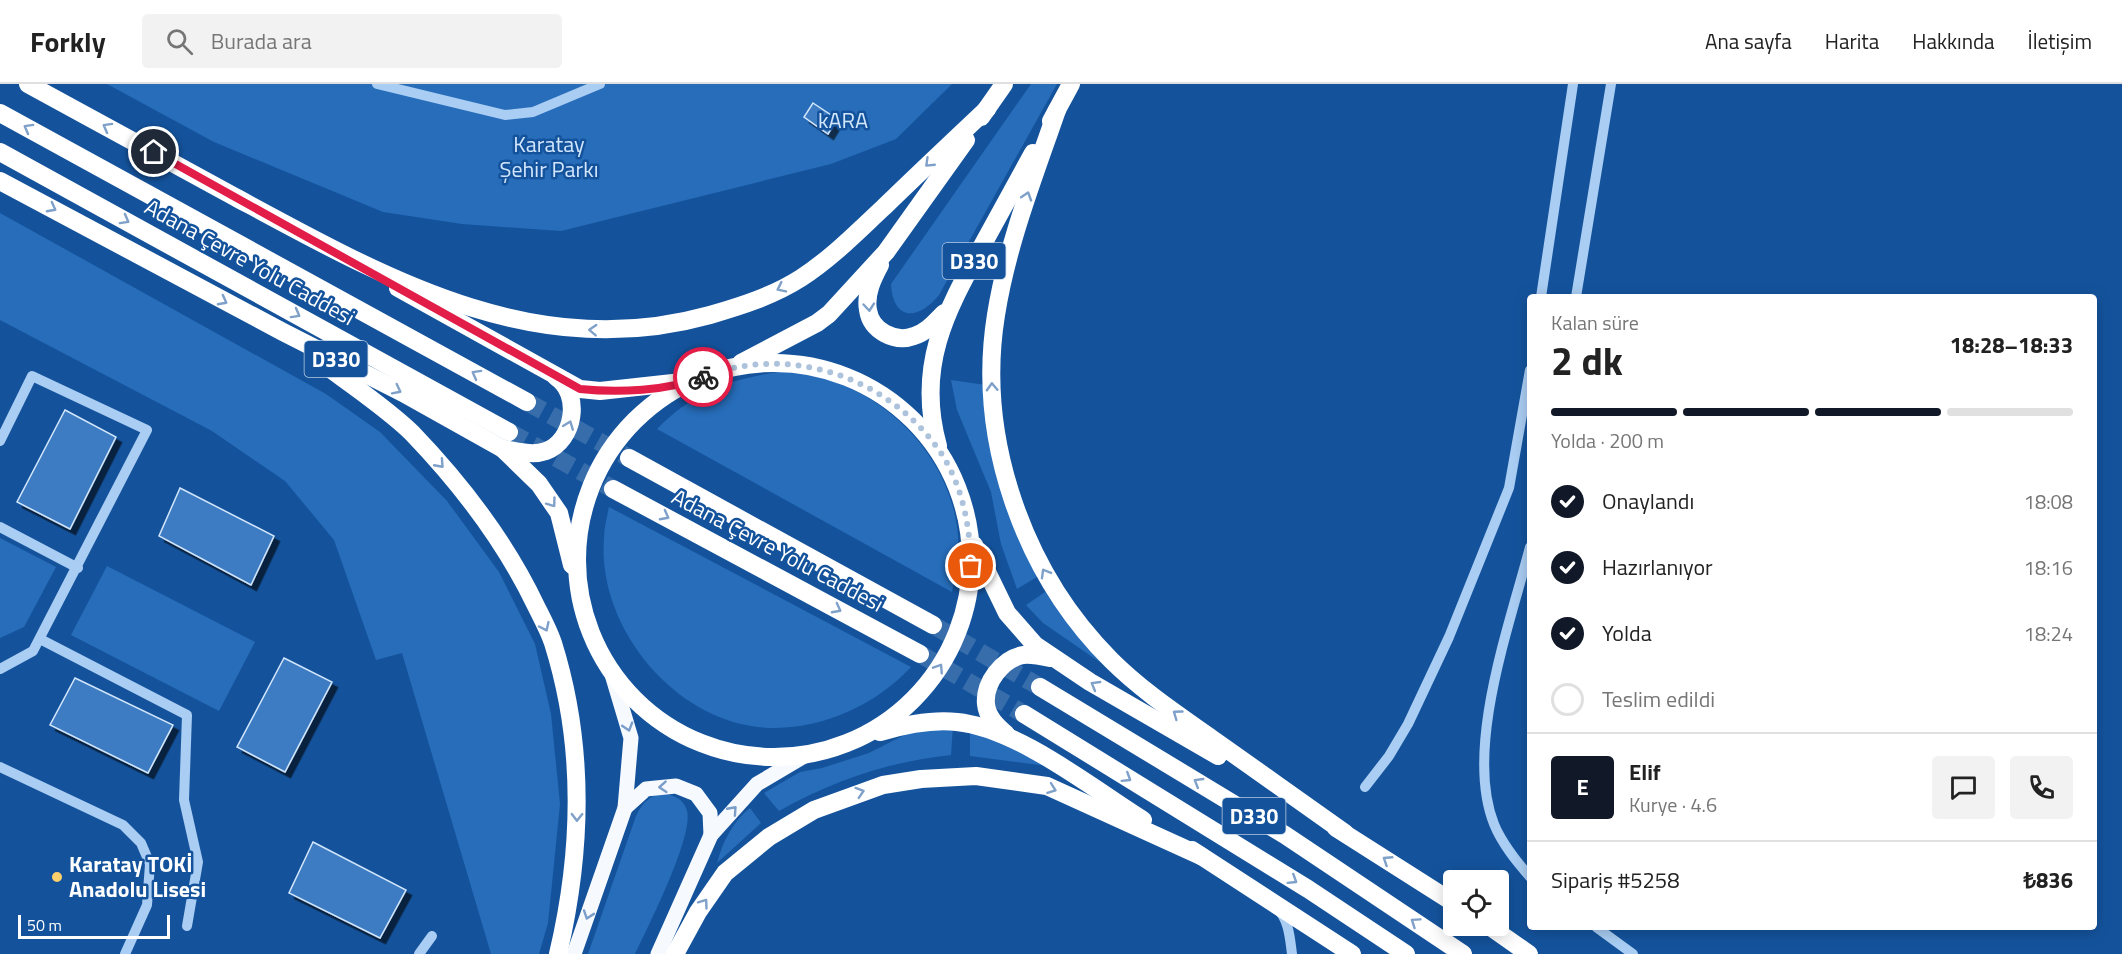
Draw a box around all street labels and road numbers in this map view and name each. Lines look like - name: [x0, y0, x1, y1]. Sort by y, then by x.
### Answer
- street label: Adana Çevre Yolu Caddesi: [139, 190, 361, 334]
- road number: D330: [942, 243, 1006, 279]
- road number: D330: [304, 341, 368, 377]
- street label: Adana Çevre Yolu Caddesi: [666, 480, 890, 620]
- road number: D330: [1222, 798, 1286, 834]

